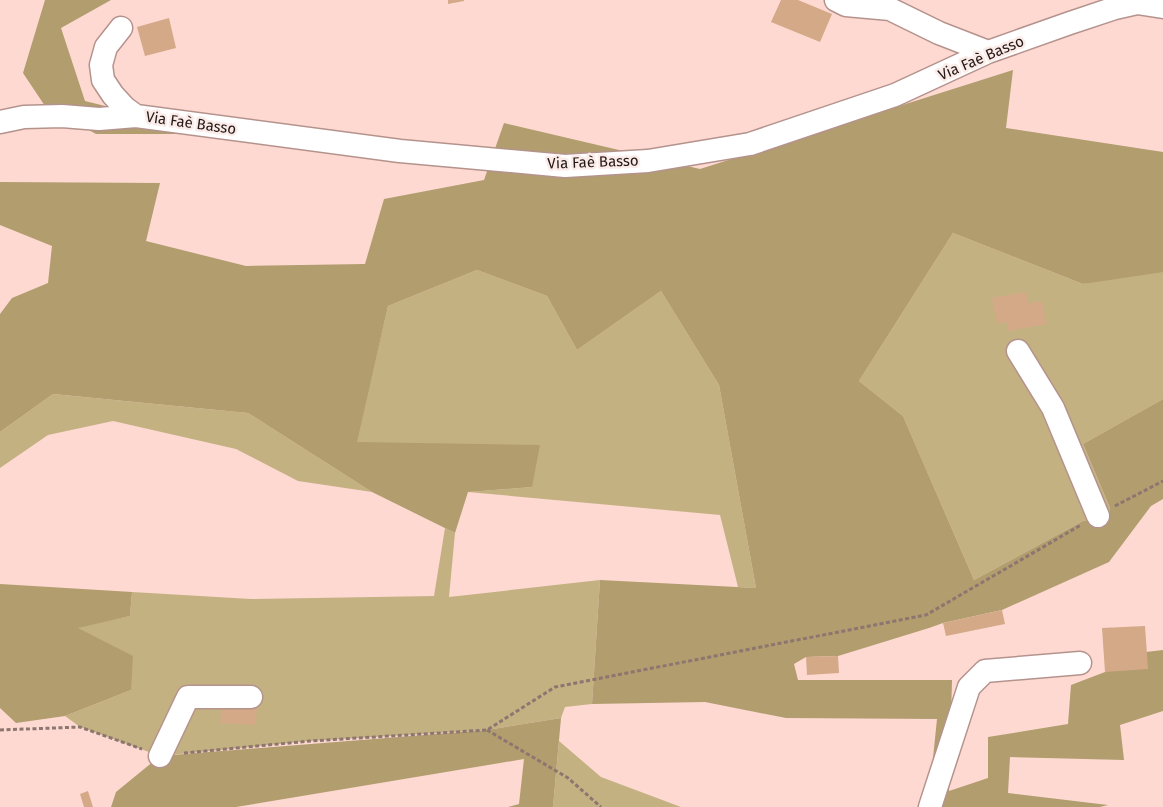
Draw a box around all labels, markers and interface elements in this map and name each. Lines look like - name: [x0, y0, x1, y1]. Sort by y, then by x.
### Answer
- street label: Via Faè Basso: [935, 32, 1027, 84]
- street label: Via Faè Basso: [145, 108, 237, 138]
- street label: Via Faè Basso: [547, 151, 639, 173]

